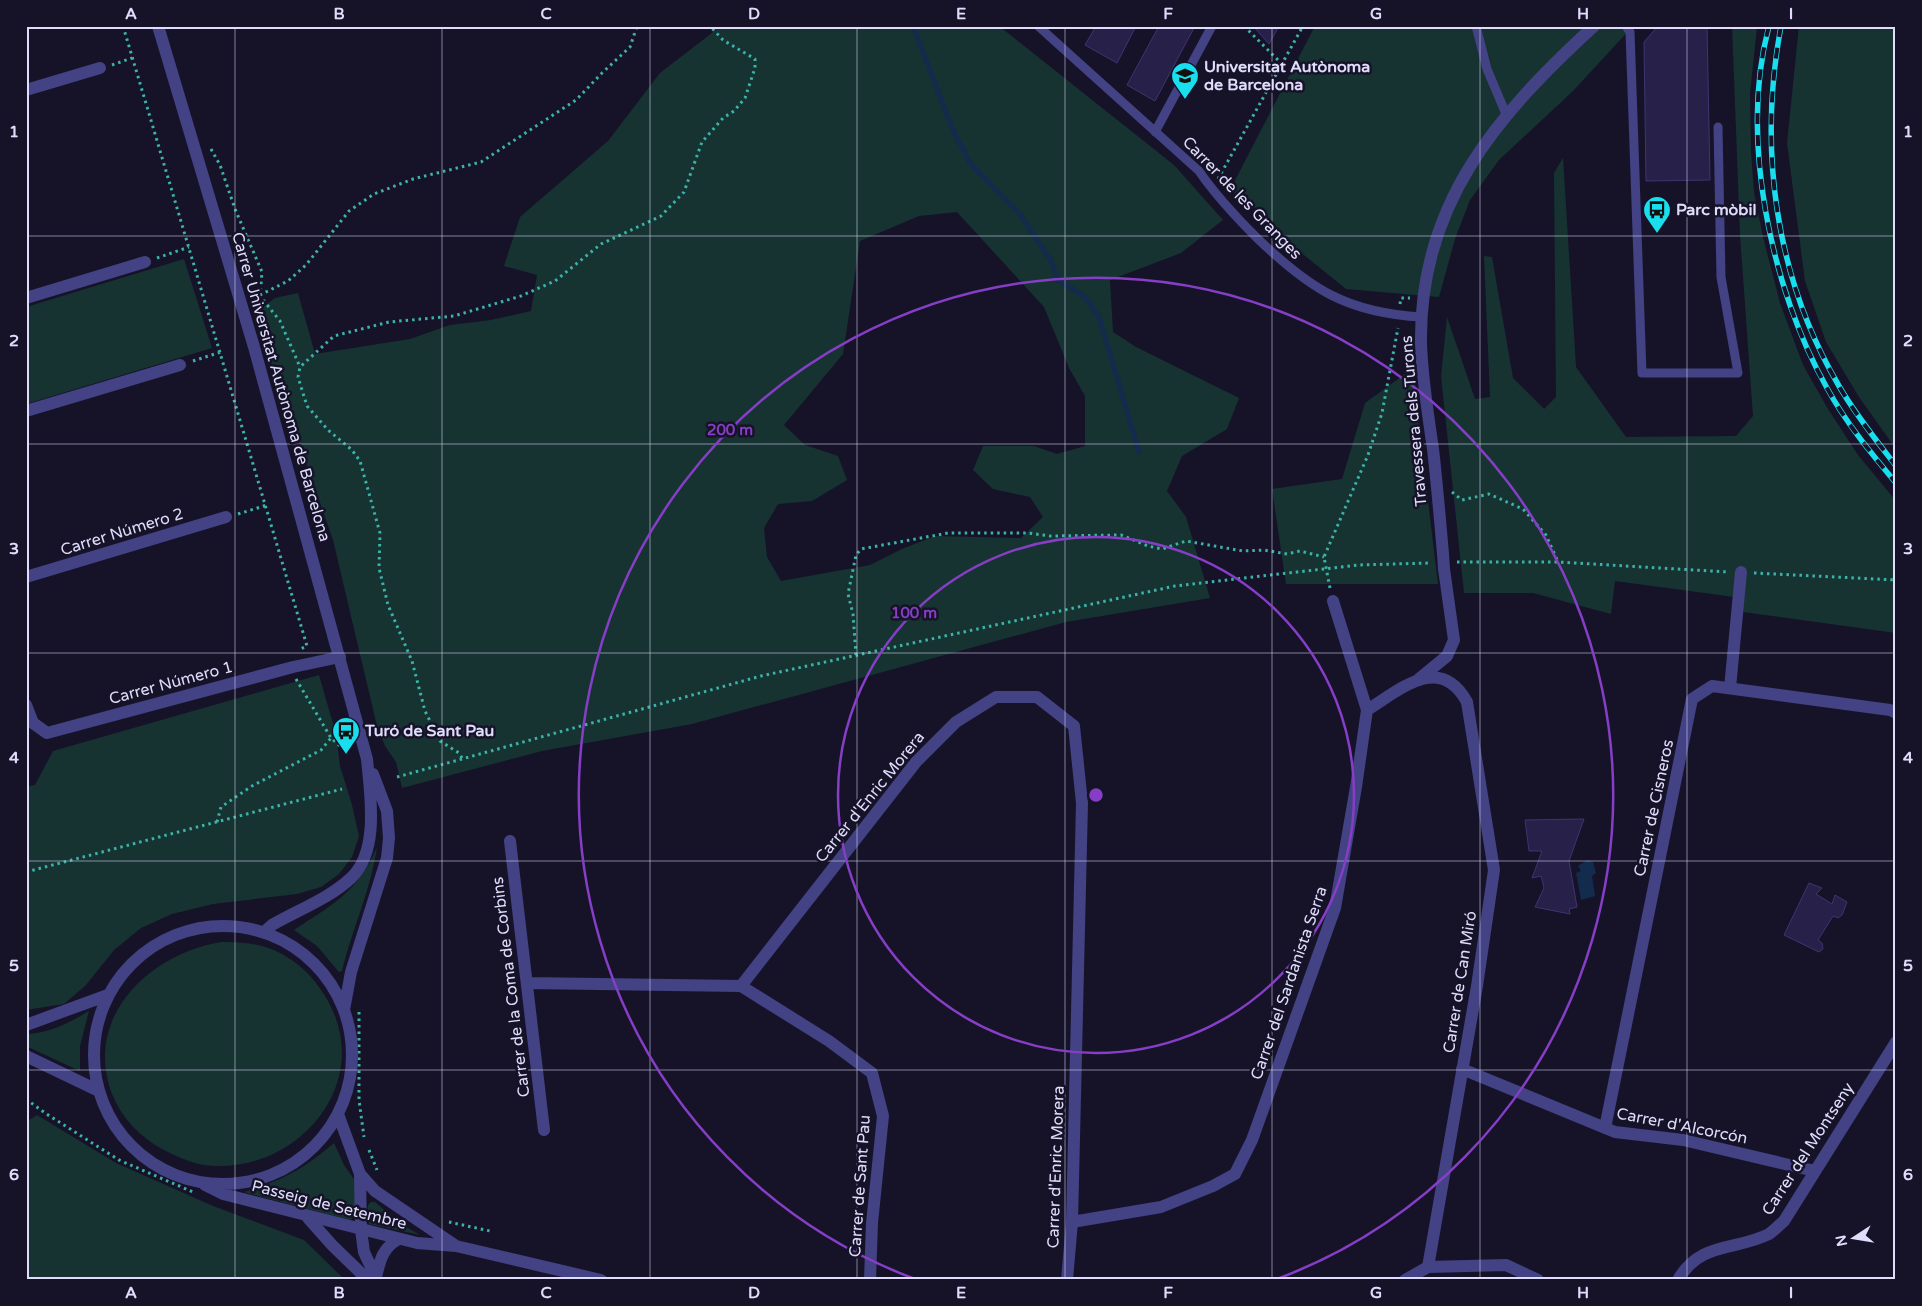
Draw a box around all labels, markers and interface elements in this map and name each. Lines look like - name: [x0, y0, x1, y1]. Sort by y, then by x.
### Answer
- text: A: [125, 4, 137, 24]
- text: B: [333, 4, 345, 24]
- text: C: [540, 4, 552, 24]
- text: D: [748, 4, 760, 24]
- text: E: [956, 4, 966, 24]
- text: F: [1163, 4, 1173, 24]
- text: G: [1370, 4, 1382, 24]
- text: H: [1577, 4, 1589, 24]
- text: I: [1789, 4, 1793, 24]
- place label: Universitat Autònoma de Barcelona: [1204, 57, 1370, 95]
- school or university icon: Universitat Autònoma de Barcelona: [1170, 61, 1200, 100]
- text: 1: [9, 122, 19, 142]
- text: 1: [1903, 122, 1913, 142]
- street label: Carrer de les Granges: [1178, 132, 1306, 264]
- bus stop icon: Parc mòbil: [1642, 195, 1672, 234]
- place label: Parc mòbil: [1676, 200, 1756, 220]
- street label: Carrer Universitat Autònoma de Barcelona: [227, 230, 335, 544]
- text: 2: [9, 331, 19, 351]
- text: 2: [1903, 331, 1913, 351]
- street label: Travessera dels Turons: [1397, 335, 1431, 507]
- text: 200 m: [707, 421, 753, 439]
- street label: Carrer Número 2: [58, 504, 186, 560]
- text: 3: [9, 539, 19, 559]
- text: 3: [1903, 539, 1913, 559]
- text: 100 m: [891, 604, 937, 622]
- street label: Carrer Número 1: [107, 657, 235, 709]
- bus stop icon: Turó de Sant Pau: [331, 716, 361, 755]
- place label: Turó de Sant Pau: [364, 721, 494, 741]
- street label: Carrer d'Enric Morera: [811, 727, 929, 867]
- street label: Carrer de Cisneros: [1630, 738, 1678, 878]
- text: 4: [9, 748, 19, 768]
- text: 4: [1903, 748, 1913, 768]
- centre of rings: [1087, 786, 1105, 804]
- street label: Carrer de la Coma de Corbins: [488, 876, 534, 1098]
- street label: Carrer del Sardanista Serra: [1246, 884, 1332, 1082]
- street label: Carrer de Can Miró: [1439, 909, 1481, 1055]
- text: 5: [9, 956, 19, 976]
- text: 5: [1903, 956, 1913, 976]
- street label: Carrer del Montseny: [1758, 1079, 1859, 1219]
- street label: Carrer d'Enric Morera: [1043, 1085, 1069, 1249]
- street label: Carrer d'Alcorcón: [1615, 1103, 1749, 1149]
- street label: Carrer de Sant Pau: [845, 1114, 875, 1258]
- text: 6: [9, 1165, 19, 1185]
- text: 6: [1903, 1165, 1913, 1185]
- street label: Passeig de Setembre: [249, 1176, 409, 1234]
- north arrow: [1830, 1214, 1880, 1264]
- text: N: [1832, 1233, 1851, 1248]
- text: A: [125, 1283, 137, 1303]
- text: B: [333, 1283, 345, 1303]
- text: C: [540, 1283, 552, 1303]
- text: D: [748, 1283, 760, 1303]
- text: E: [956, 1283, 966, 1303]
- text: F: [1163, 1283, 1173, 1303]
- text: G: [1370, 1283, 1382, 1303]
- text: H: [1577, 1283, 1589, 1303]
- text: I: [1789, 1283, 1793, 1303]

